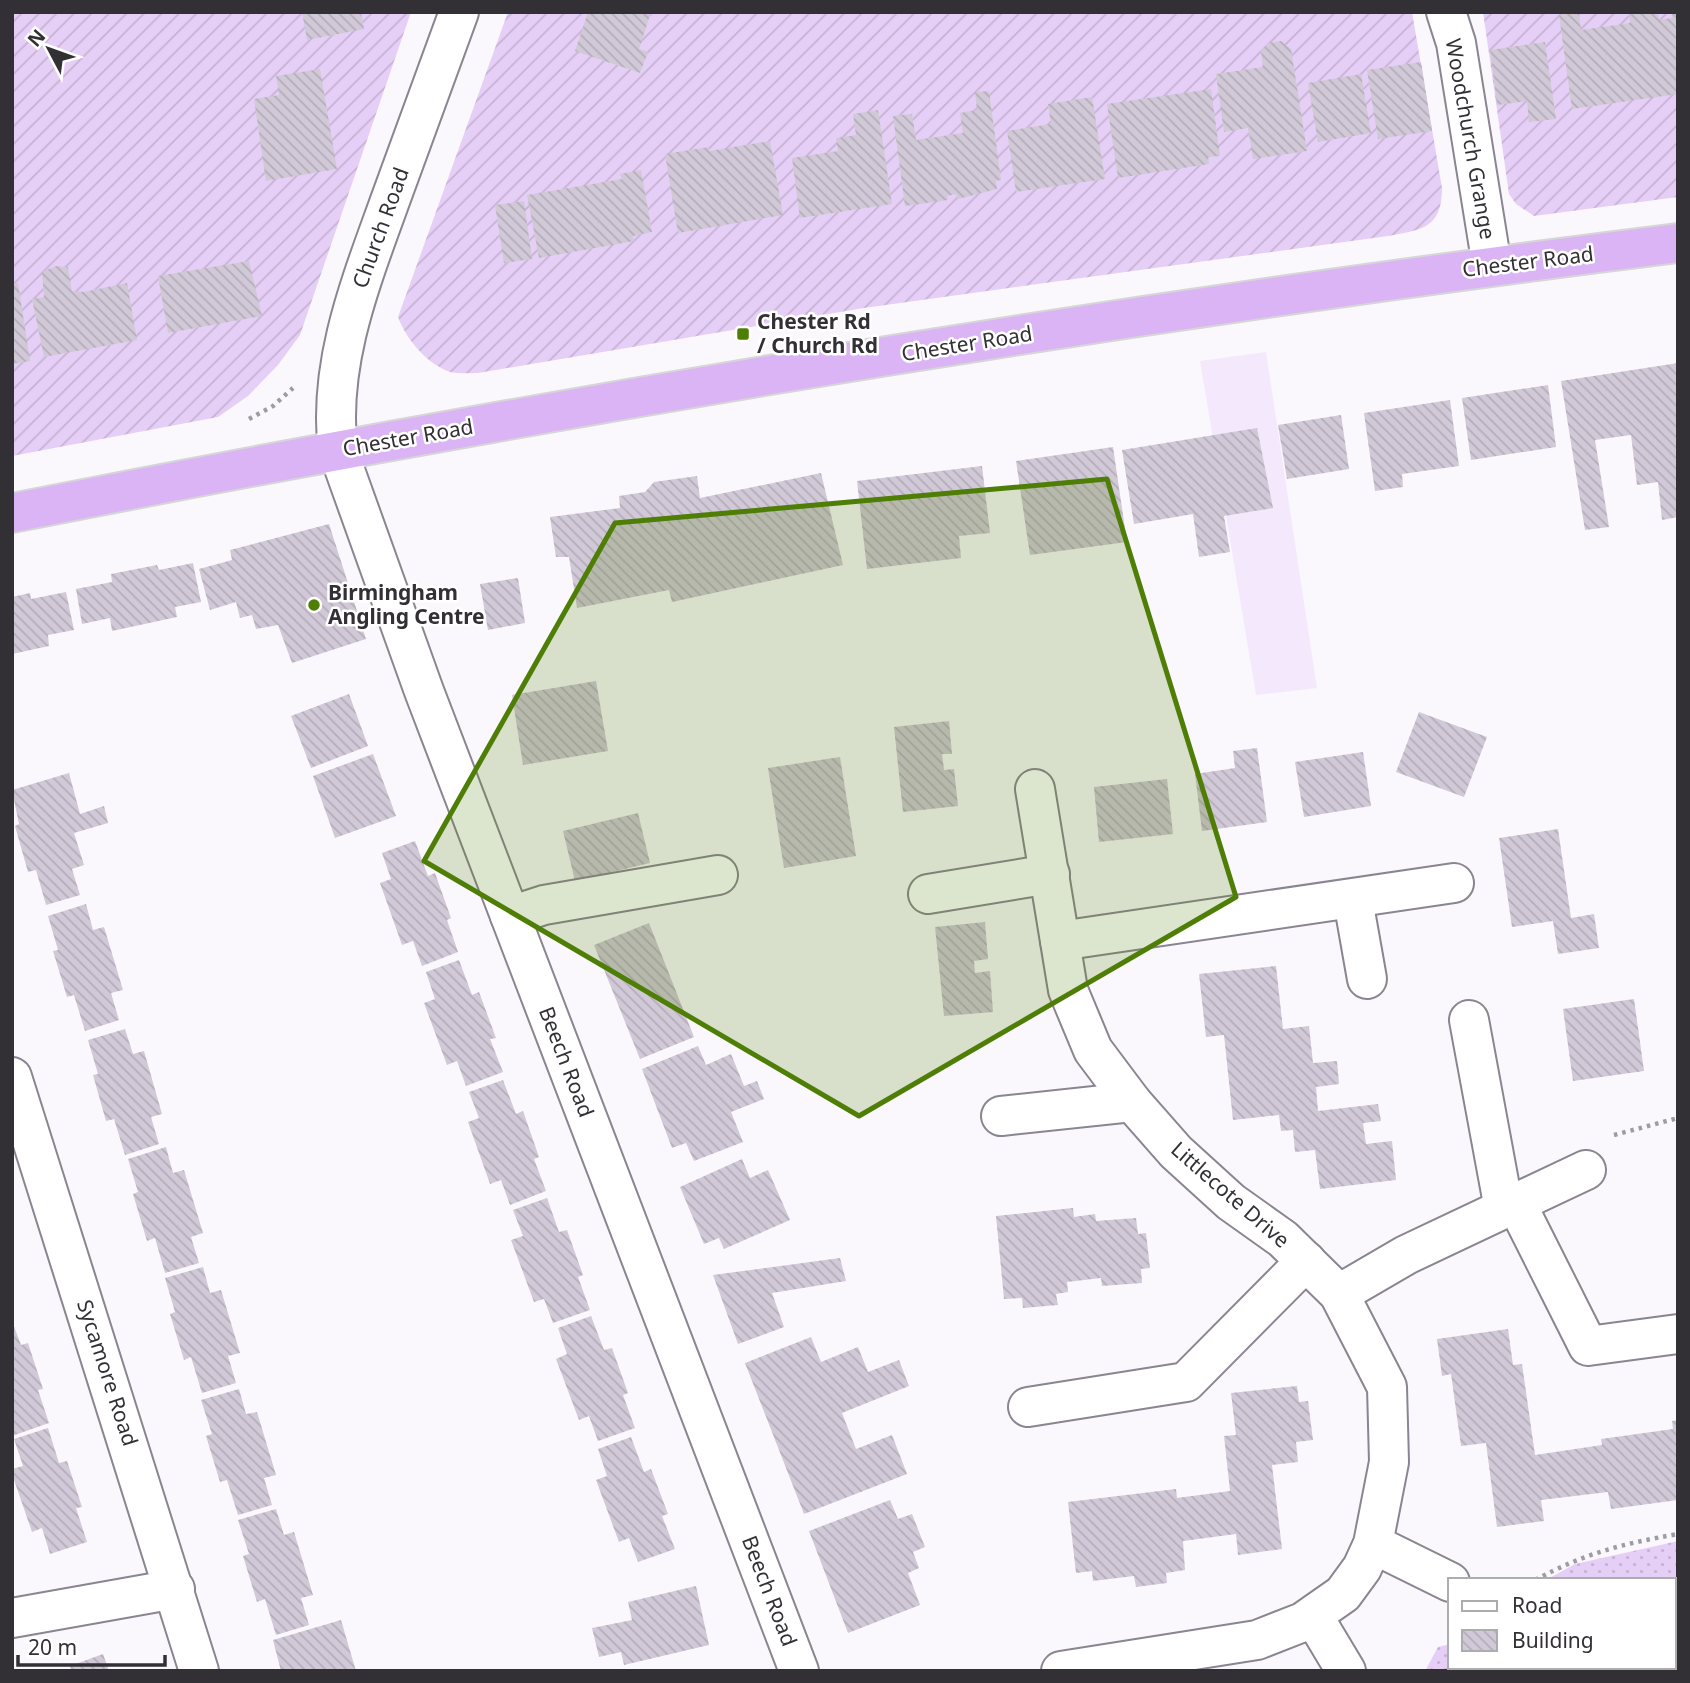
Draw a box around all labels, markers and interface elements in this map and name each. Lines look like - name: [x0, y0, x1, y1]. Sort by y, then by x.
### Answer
- north arrow: [14, 14, 84, 84]
- text: N: [21, 23, 51, 52]
- street label: Woodchurch Grange: [1440, 36, 1502, 241]
- street label: Church Road: [345, 163, 415, 292]
- street label: Chester Road: [1461, 239, 1595, 283]
- place label: Chester Rd / Church Rd: [757, 307, 878, 359]
- street label: Chester Road: [899, 319, 1034, 367]
- marker: Chester Rd / Church Rd: [735, 326, 751, 342]
- street label: Chester Road: [340, 412, 475, 462]
- place label: Birmingham Angling Centre: [328, 578, 485, 630]
- marker: Birmingham Angling Centre: [306, 597, 322, 613]
- street label: Beech Road: [533, 1002, 601, 1121]
- street label: Littlecote Drive: [1165, 1135, 1296, 1254]
- street label: Sycamore Road: [71, 1296, 145, 1450]
- street label: Beech Road: [736, 1531, 804, 1650]
- legend: [1448, 1578, 1676, 1669]
- text: Road: [1512, 1591, 1562, 1619]
- scale bar: [18, 1624, 164, 1668]
- text: Building: [1512, 1626, 1594, 1654]
- text: 20 m: [28, 1633, 77, 1661]

